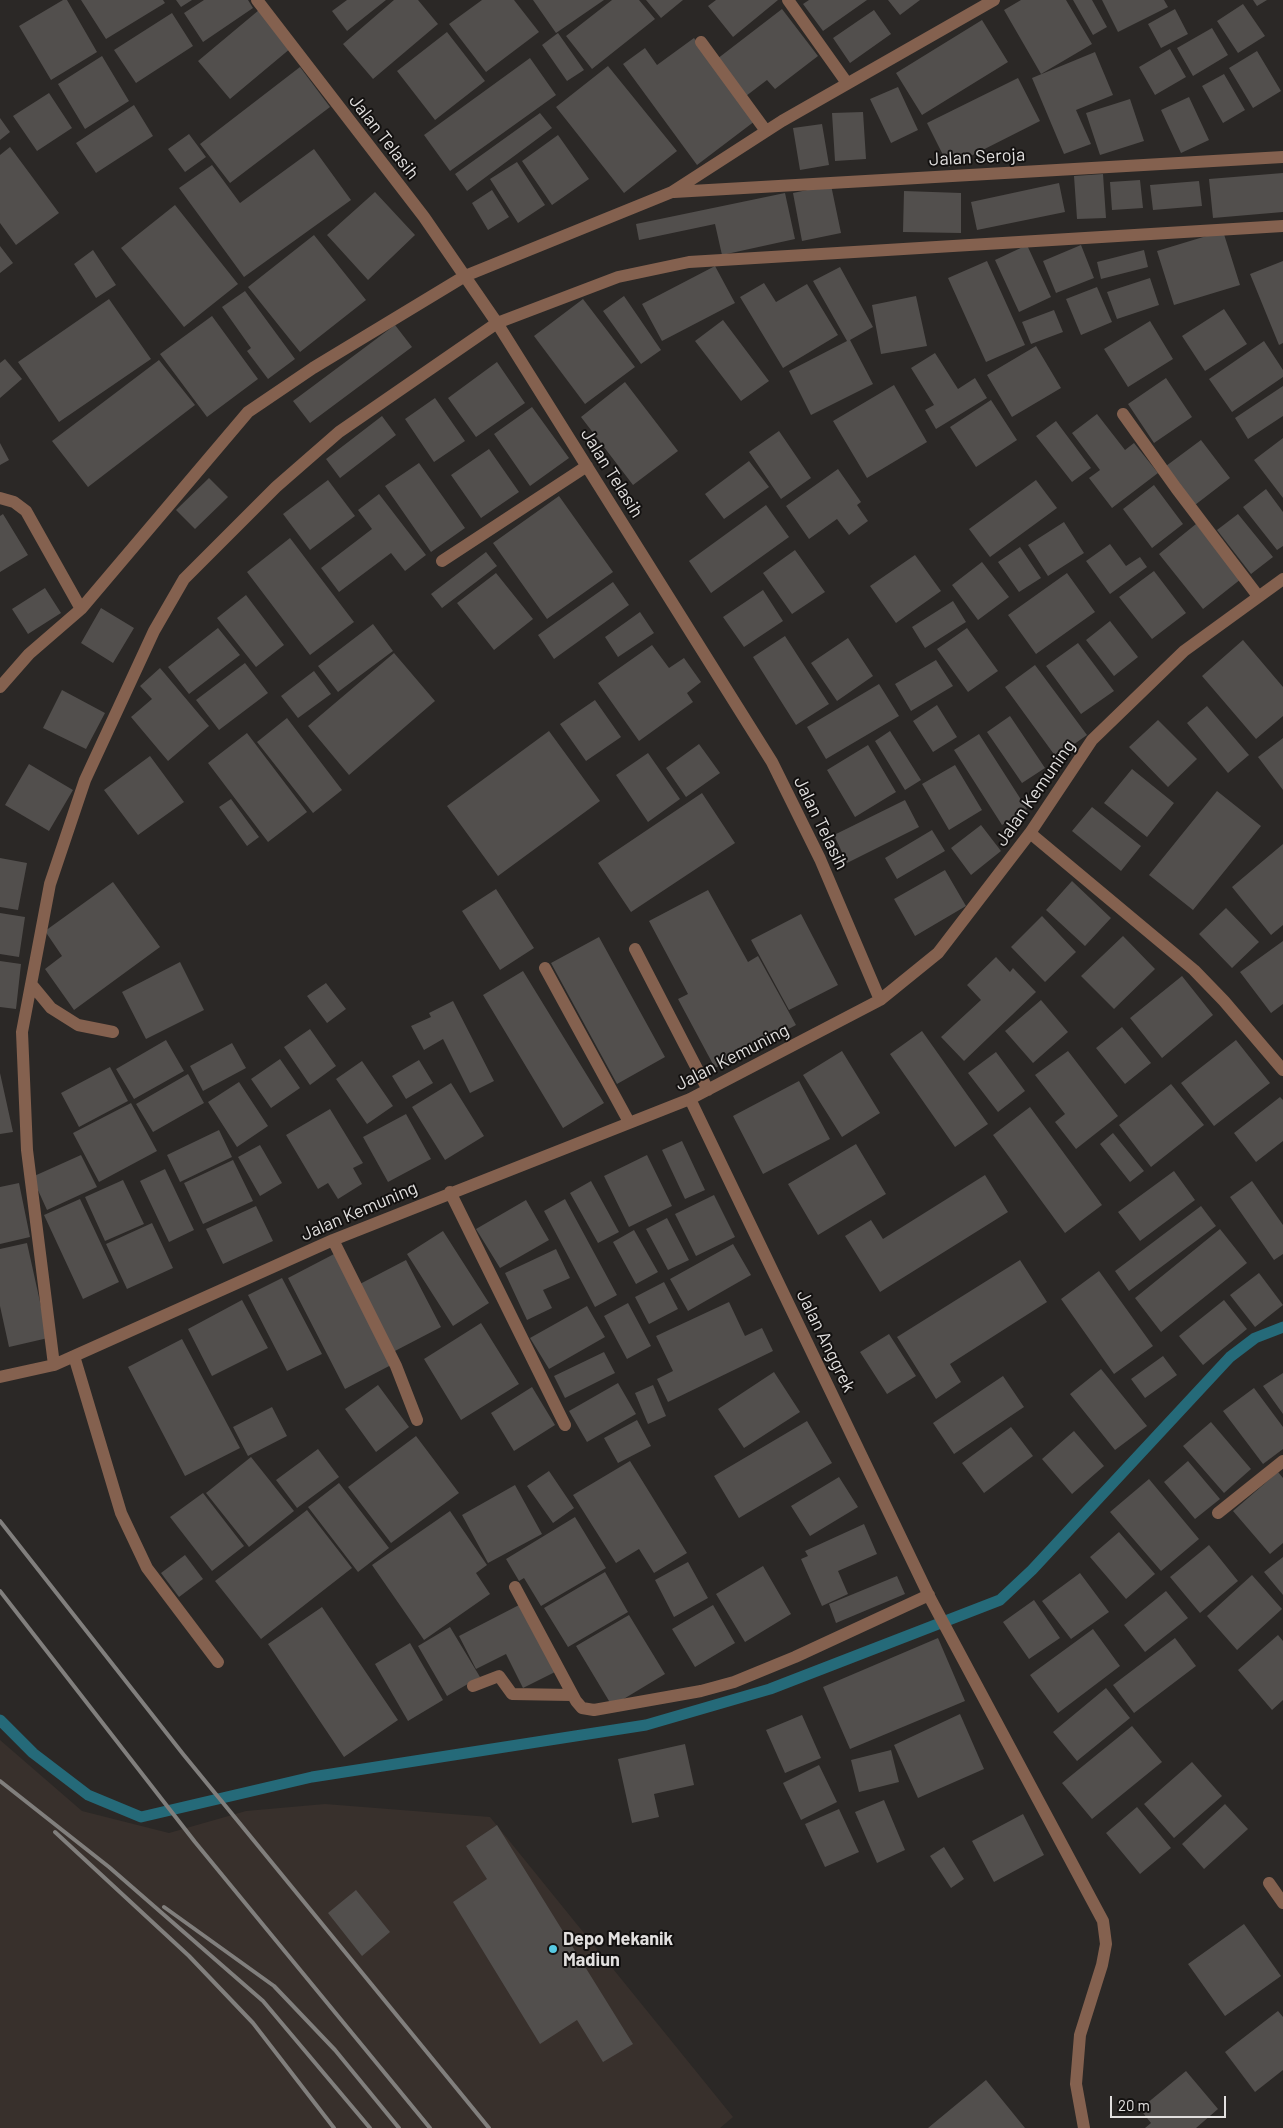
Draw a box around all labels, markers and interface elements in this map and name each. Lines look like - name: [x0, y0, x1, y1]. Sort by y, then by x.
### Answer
- street label: Jalan Telasih: [344, 91, 424, 183]
- street label: Jalan Seroja: [928, 144, 1026, 170]
- street label: Jalan Telasih: [576, 424, 648, 522]
- street label: Jalan Kemuning: [990, 736, 1080, 850]
- street label: Jalan Telasih: [789, 773, 853, 873]
- street label: Jalan Kemuning: [672, 1019, 792, 1095]
- street label: Jalan Kemuning: [297, 1177, 421, 1245]
- street label: Jalan Anggrek: [792, 1286, 860, 1396]
- place label: Depo Mekanik Madiun: [563, 1928, 673, 1970]
- marker: Depo Mekanik Madiun: [547, 1943, 559, 1955]
- scale bar: [1113, 2086, 1229, 2118]
- text: 20 m: [1118, 2096, 1150, 2114]

